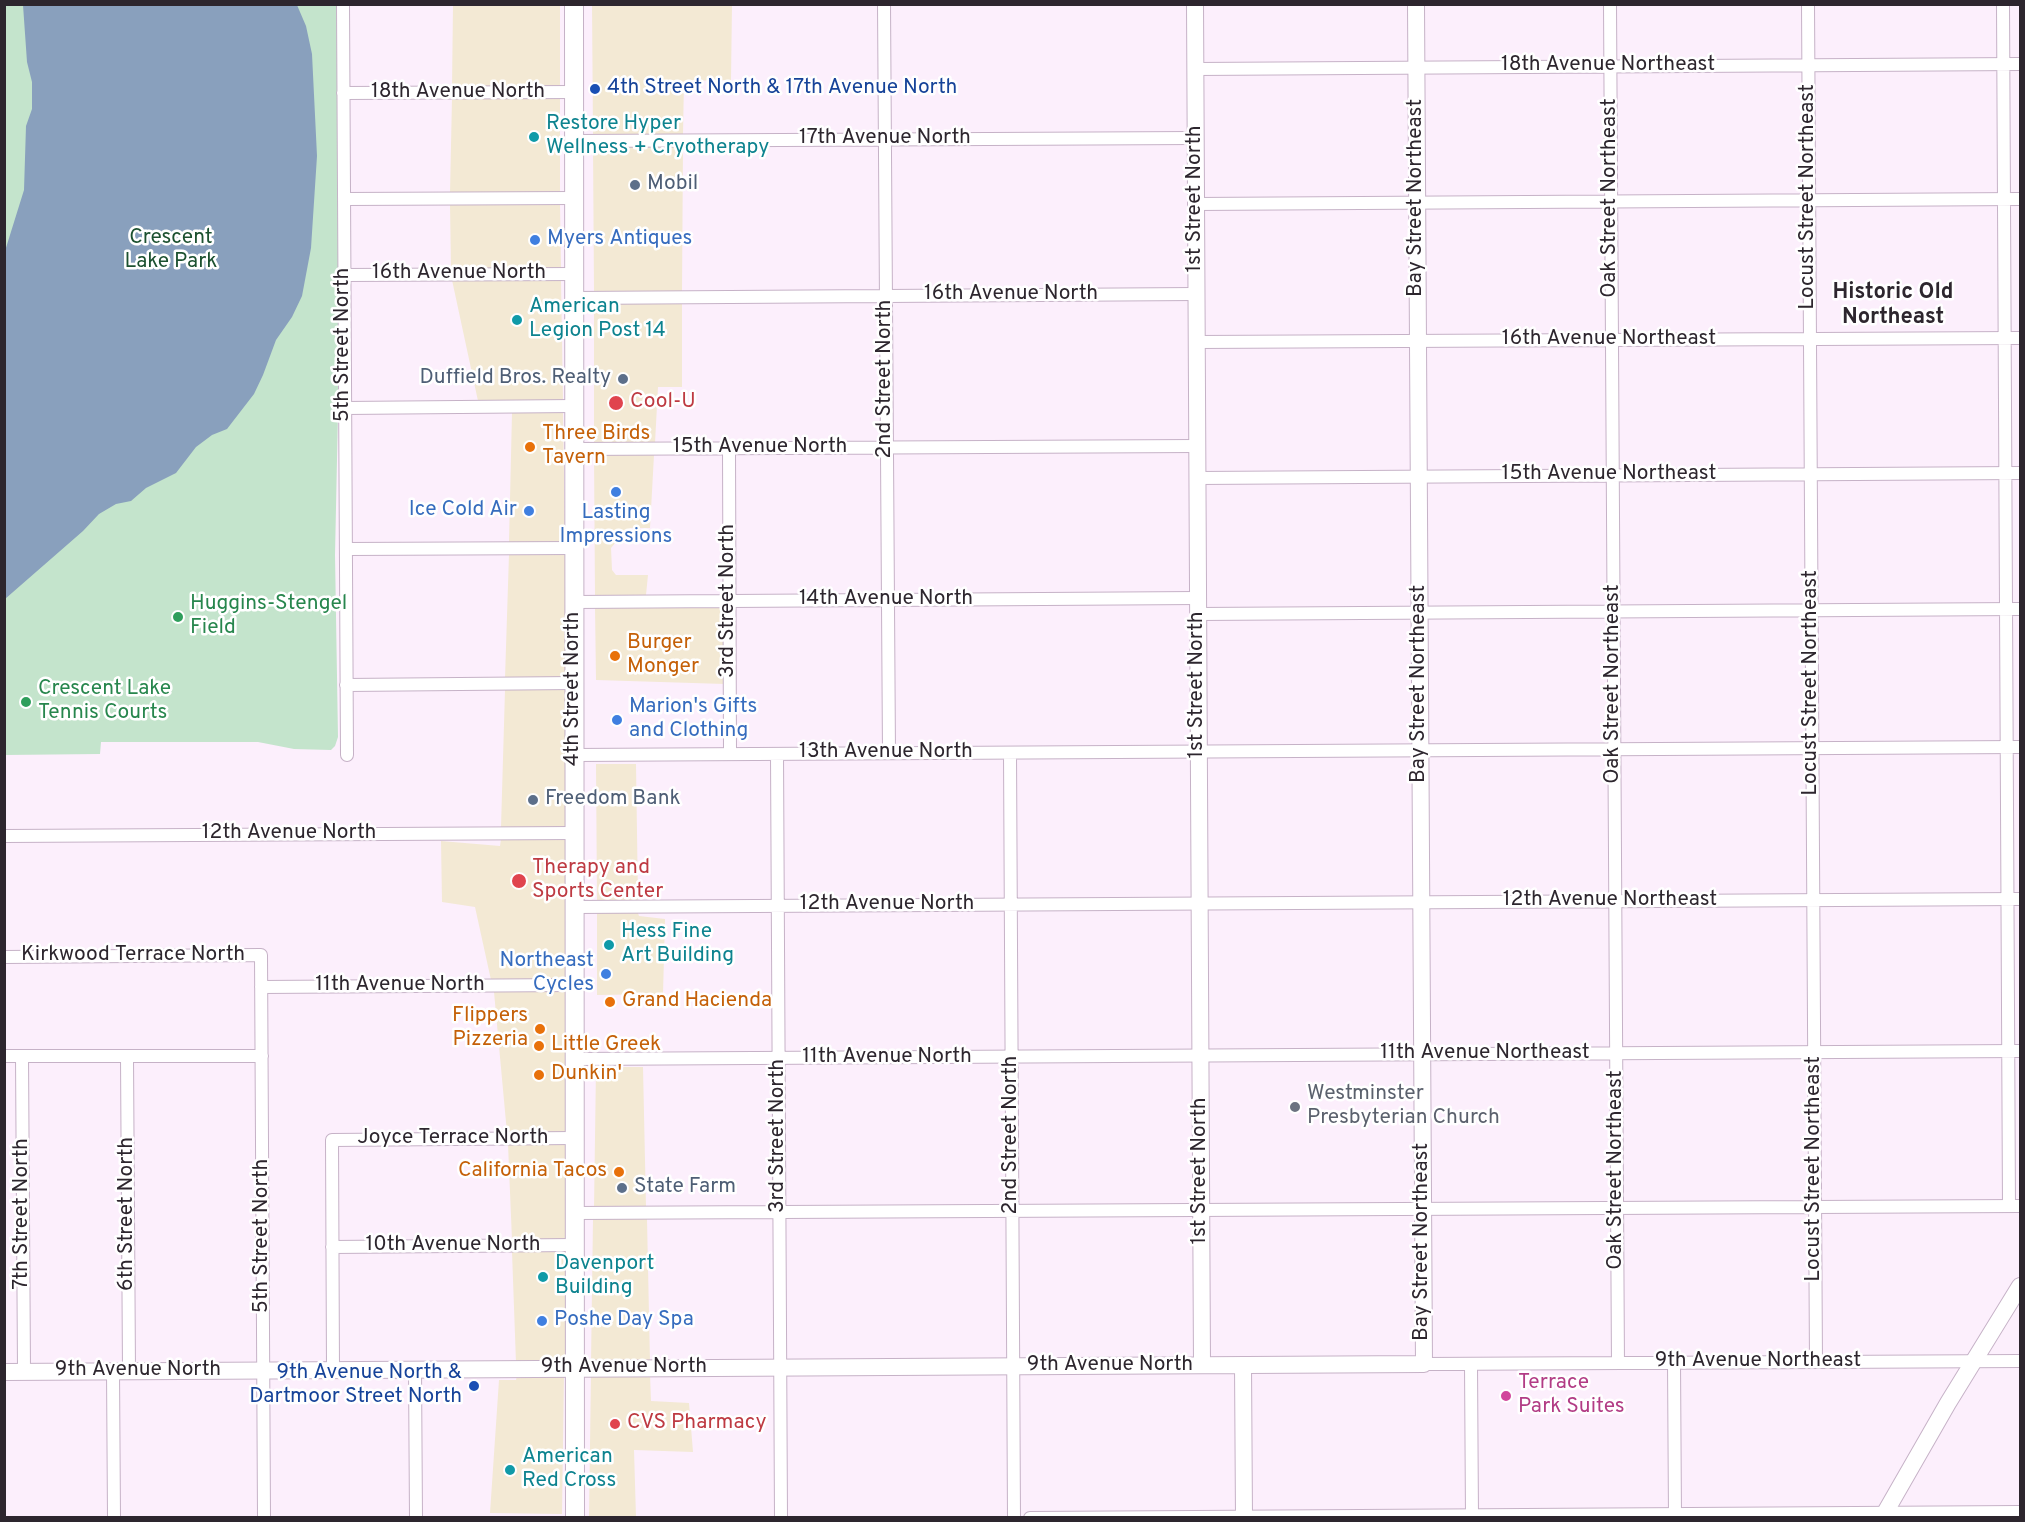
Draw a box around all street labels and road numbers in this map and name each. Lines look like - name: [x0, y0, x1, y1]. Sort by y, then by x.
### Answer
- street label: 18th Avenue Northeast: [1501, 53, 1715, 79]
- street label: 18th Avenue North: [371, 80, 545, 106]
- street label: Locust Street Northeast: [1796, 84, 1822, 310]
- street label: Oak Street Northeast: [1598, 98, 1624, 298]
- street label: Bay Street Northeast: [1404, 99, 1430, 297]
- street label: 1st Street North: [1183, 125, 1209, 273]
- street label: 17th Avenue North: [799, 126, 971, 152]
- street label: 16th Avenue North: [372, 261, 546, 287]
- street label: 5th Street North: [331, 268, 357, 422]
- street label: 16th Avenue North: [924, 282, 1098, 308]
- street label: 2nd Street North: [873, 300, 899, 458]
- street label: 16th Avenue Northeast: [1502, 327, 1716, 353]
- street label: 15th Avenue North: [673, 435, 847, 461]
- street label: 15th Avenue Northeast: [1502, 462, 1716, 488]
- street label: 3rd Street North: [716, 524, 742, 678]
- street label: Locust Street Northeast: [1799, 570, 1825, 796]
- street label: Oak Street Northeast: [1601, 584, 1627, 784]
- street label: Bay Street Northeast: [1407, 585, 1433, 783]
- street label: 14th Avenue North: [799, 587, 973, 613]
- street label: 1st Street North: [1185, 611, 1211, 759]
- street label: 4th Street North: [561, 612, 587, 766]
- street label: 13th Avenue North: [799, 740, 973, 766]
- street label: 12th Avenue North: [202, 821, 376, 847]
- street label: 12th Avenue Northeast: [1503, 888, 1717, 914]
- street label: 12th Avenue North: [800, 892, 974, 918]
- street label: Kirkwood Terrace North: [21, 943, 245, 969]
- street label: 11th Avenue North: [315, 973, 485, 999]
- street label: 11th Avenue Northeast: [1380, 1041, 1590, 1067]
- street label: 11th Avenue North: [802, 1045, 972, 1071]
- street label: 2nd Street North: [999, 1056, 1025, 1214]
- street label: Locust Street Northeast: [1802, 1056, 1828, 1282]
- street label: 3rd Street North: [766, 1059, 792, 1213]
- street label: Oak Street Northeast: [1604, 1070, 1630, 1270]
- street label: 1st Street North: [1188, 1097, 1214, 1245]
- street label: Joyce Terrace North: [357, 1126, 549, 1152]
- street label: 6th Street North: [115, 1137, 141, 1291]
- street label: 7th Street North: [10, 1138, 36, 1290]
- street label: Bay Street Northeast: [1410, 1143, 1436, 1341]
- street label: 5th Street North: [250, 1159, 276, 1313]
- street label: 10th Avenue North: [365, 1233, 541, 1259]
- street label: 9th Avenue Northeast: [1655, 1349, 1861, 1375]
- street label: 9th Avenue North: [1027, 1353, 1193, 1379]
- street label: 9th Avenue North: [541, 1355, 707, 1381]
- street label: 9th Avenue North: [55, 1358, 221, 1384]

